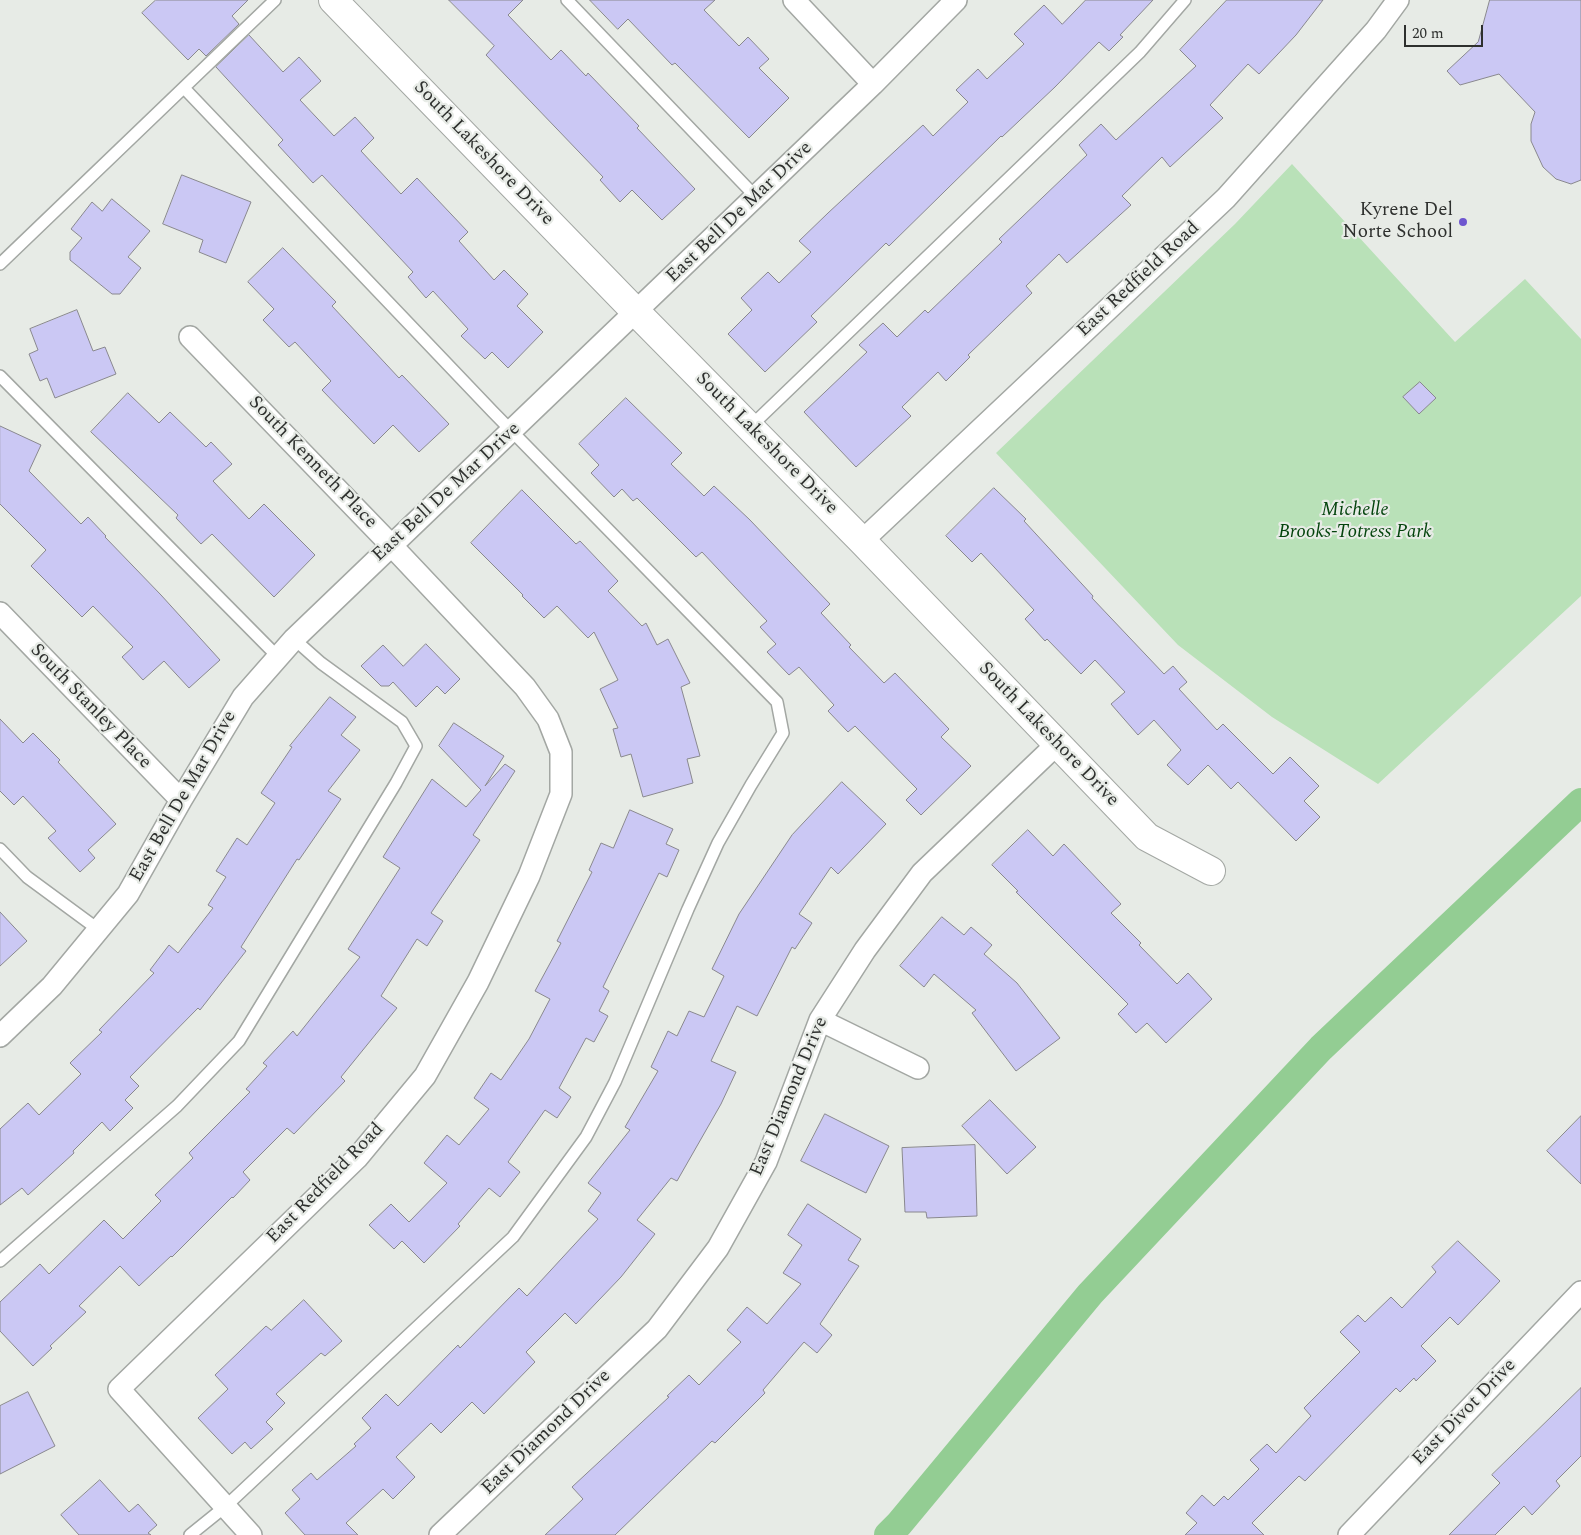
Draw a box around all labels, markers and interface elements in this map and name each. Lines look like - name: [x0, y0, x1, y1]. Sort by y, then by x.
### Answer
- scale bar: [1406, 15, 1485, 47]
- text: 20 m: [1412, 22, 1444, 45]
- street label: South Lakeshore Drive: [408, 77, 558, 231]
- street label: East Bell De Mar Drive: [662, 137, 818, 289]
- place label: Kyrene Del Norte School: [1343, 200, 1453, 244]
- marker: Kyrene Del Norte School: [1457, 216, 1469, 228]
- street label: East Redfield Road: [1073, 217, 1205, 343]
- street label: South Lakeshore Drive: [690, 368, 842, 520]
- street label: South Kenneth Place: [243, 392, 381, 534]
- street label: East Bell De Mar Drive: [368, 419, 526, 567]
- park label: Michelle Brooks-Totress Park: [1278, 500, 1432, 544]
- street label: South Stanley Place: [24, 640, 156, 774]
- street label: South Lakeshore Drive: [973, 658, 1123, 812]
- street label: East Bell De Mar Drive: [126, 707, 242, 887]
- street label: East Diamond Drive: [746, 1014, 834, 1180]
- street label: East Redfield Road: [263, 1119, 389, 1249]
- street label: East Divot Drive: [1408, 1355, 1522, 1471]
- street label: East Diamond Drive: [478, 1366, 616, 1500]

